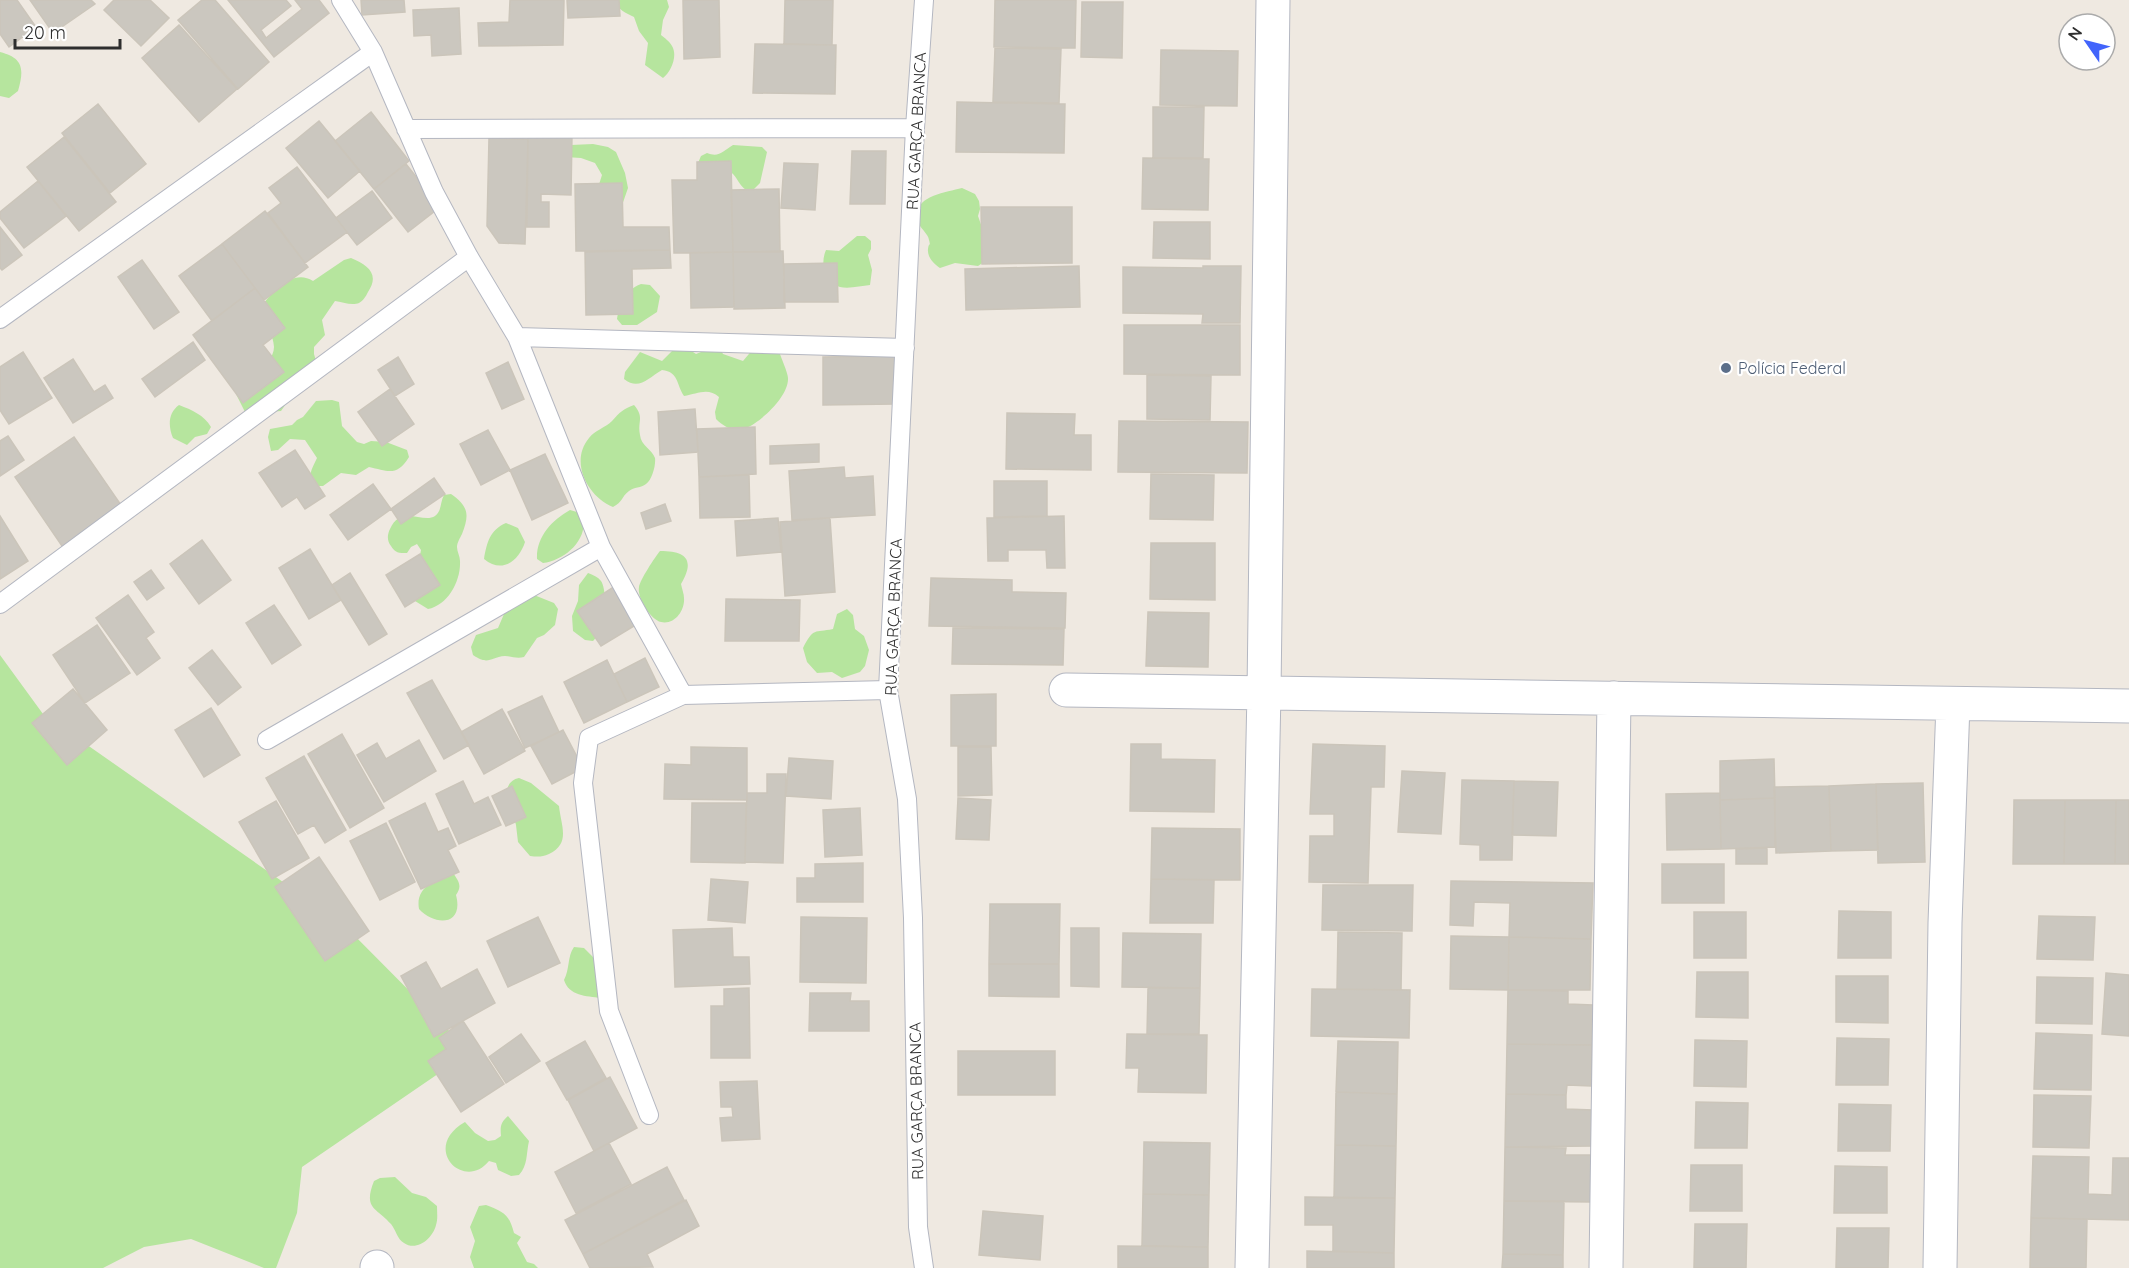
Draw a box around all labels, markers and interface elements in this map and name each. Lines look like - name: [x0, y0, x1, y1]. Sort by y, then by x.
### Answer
- scale bar: [15, 12, 120, 50]
- north arrow: [2057, 12, 2117, 72]
- text: 20 m: [24, 21, 66, 44]
- text: N: [2063, 23, 2086, 44]
- street label: RUA GARÇA BRANCA: [902, 52, 930, 210]
- place label: Polícia Federal: [1738, 358, 1846, 378]
- marker: Polícia Federal: [1719, 361, 1733, 375]
- street label: RUA GARÇA BRANCA: [880, 538, 906, 696]
- street label: RUA GARÇA BRANCA: [905, 1022, 927, 1180]

